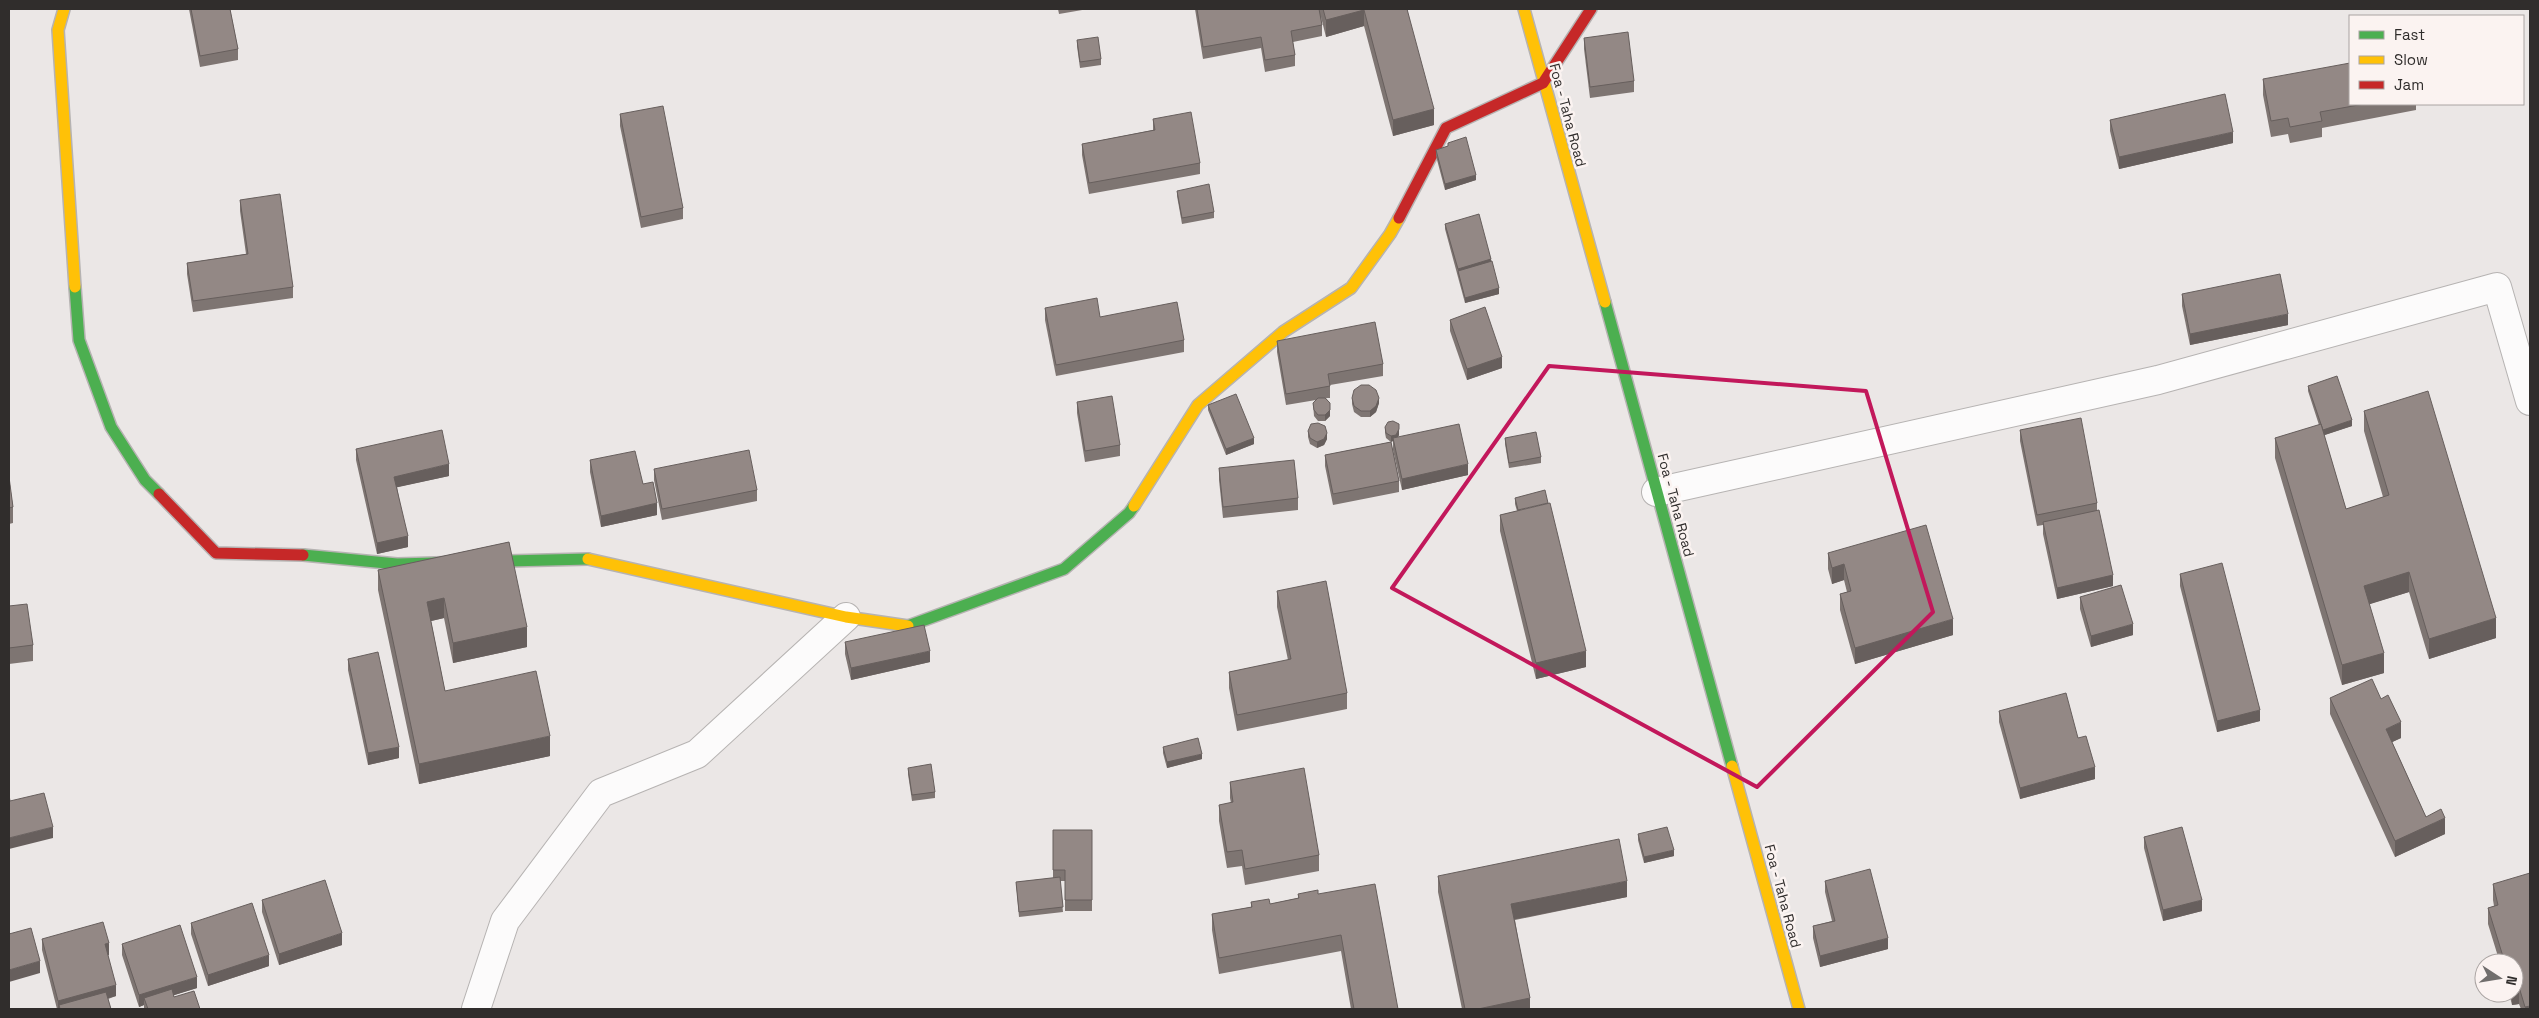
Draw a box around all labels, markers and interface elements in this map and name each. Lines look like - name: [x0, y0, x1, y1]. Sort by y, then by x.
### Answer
- legend: [2349, 15, 2524, 105]
- text: Fast: [2394, 25, 2425, 44]
- text: Slow: [2394, 50, 2428, 69]
- street label: Foa - Taha Road: [1546, 61, 1590, 169]
- text: Jam: [2394, 75, 2424, 94]
- street label: Foa - Taha Road: [1654, 451, 1698, 559]
- street label: Foa - Taha Road: [1761, 842, 1805, 950]
- north arrow: [2474, 953, 2524, 1003]
- text: N: [2502, 974, 2521, 987]

